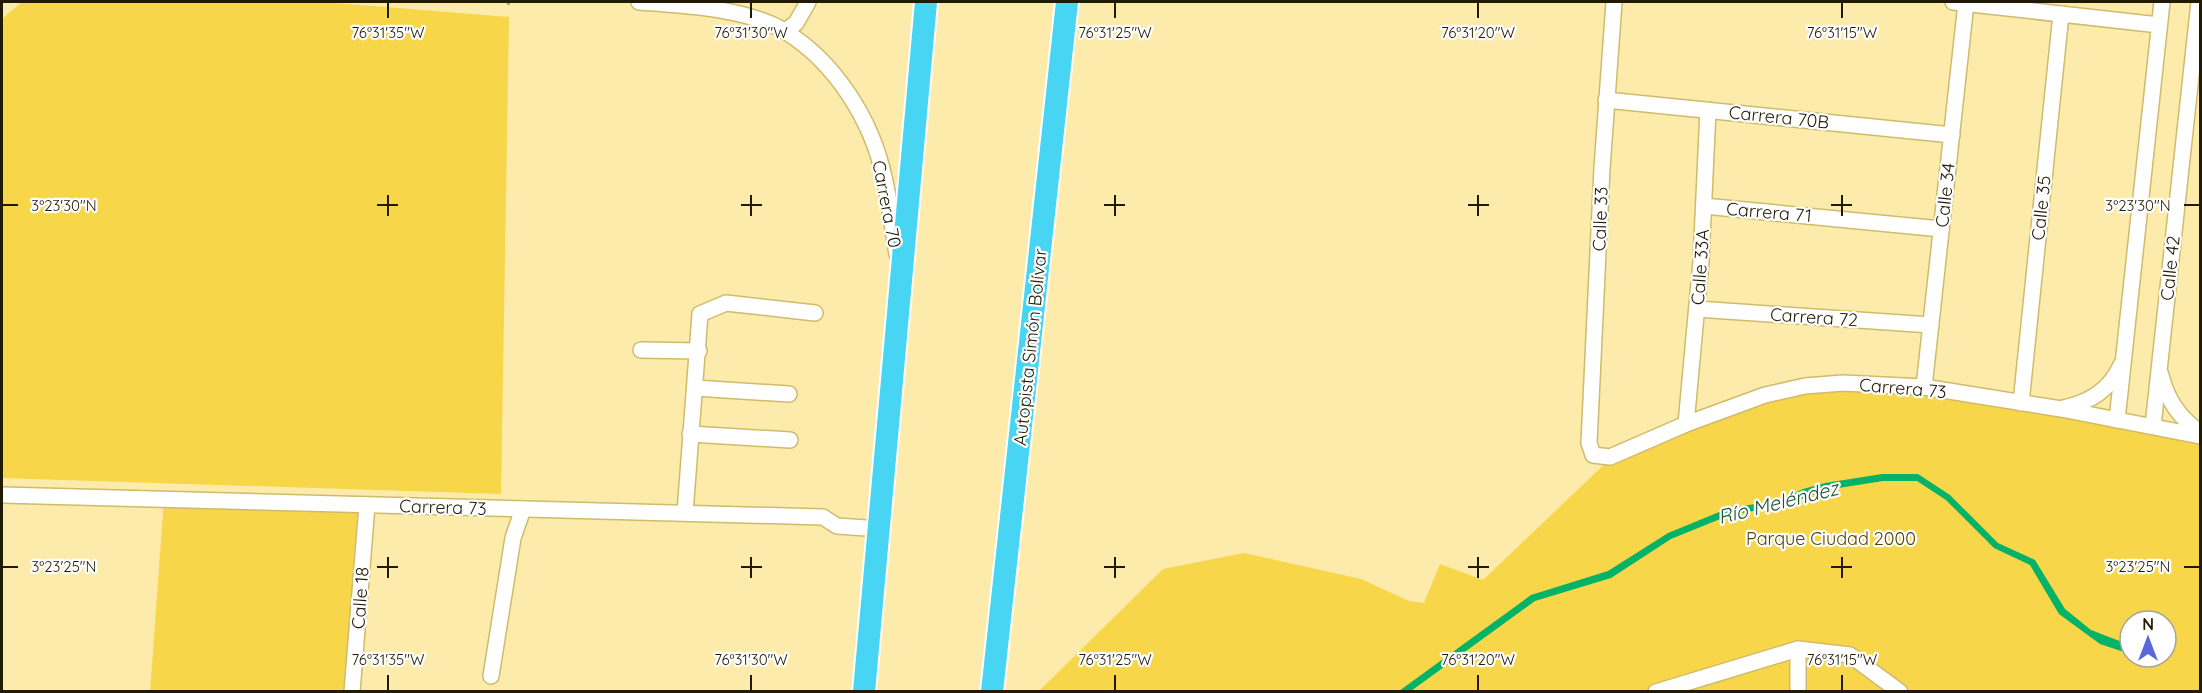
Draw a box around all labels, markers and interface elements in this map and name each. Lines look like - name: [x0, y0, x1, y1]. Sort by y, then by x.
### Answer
- text: 76°31'35"W: [352, 23, 425, 42]
- text: 76°31'30"W: [714, 23, 788, 42]
- text: 76°31'25"W: [1078, 23, 1152, 42]
- text: 76°31'20"W: [1441, 23, 1516, 42]
- text: 76°31'15"W: [1807, 23, 1878, 42]
- street label: Carrera 70B: [1728, 100, 1830, 134]
- street label: Carrera 70: [867, 158, 907, 250]
- street label: Calle 34: [1930, 162, 1960, 228]
- street label: Calle 35: [2026, 174, 2056, 242]
- street label: Calle 33: [1587, 186, 1613, 252]
- text: 3°23'30"N: [31, 196, 97, 215]
- text: 3°23'30"N: [2105, 196, 2171, 215]
- street label: Carrera 71: [1725, 197, 1813, 227]
- street label: Calle 33A: [1686, 228, 1714, 306]
- street label: Calle 42: [2155, 234, 2185, 302]
- street label: Autopista Simón Bolívar: [1008, 247, 1052, 447]
- street label: Carrera 72: [1769, 302, 1859, 332]
- street label: Carrera 73: [1858, 373, 1948, 403]
- water label: Río Meléndez: [1715, 474, 1843, 529]
- street label: Carrera 73: [399, 494, 487, 520]
- park label: Parque Ciudad 2000: [1746, 527, 1916, 550]
- text: 3°23'25"N: [31, 557, 97, 576]
- text: 3°23'25"N: [2105, 557, 2171, 576]
- street label: Calle 18: [346, 566, 374, 630]
- north arrow: [2118, 609, 2178, 669]
- text: N: [2142, 614, 2154, 634]
- text: 76°31'35"W: [352, 650, 425, 669]
- text: 76°31'30"W: [714, 650, 788, 669]
- text: 76°31'25"W: [1078, 650, 1152, 669]
- text: 76°31'20"W: [1441, 650, 1516, 669]
- text: 76°31'15"W: [1807, 650, 1878, 669]

